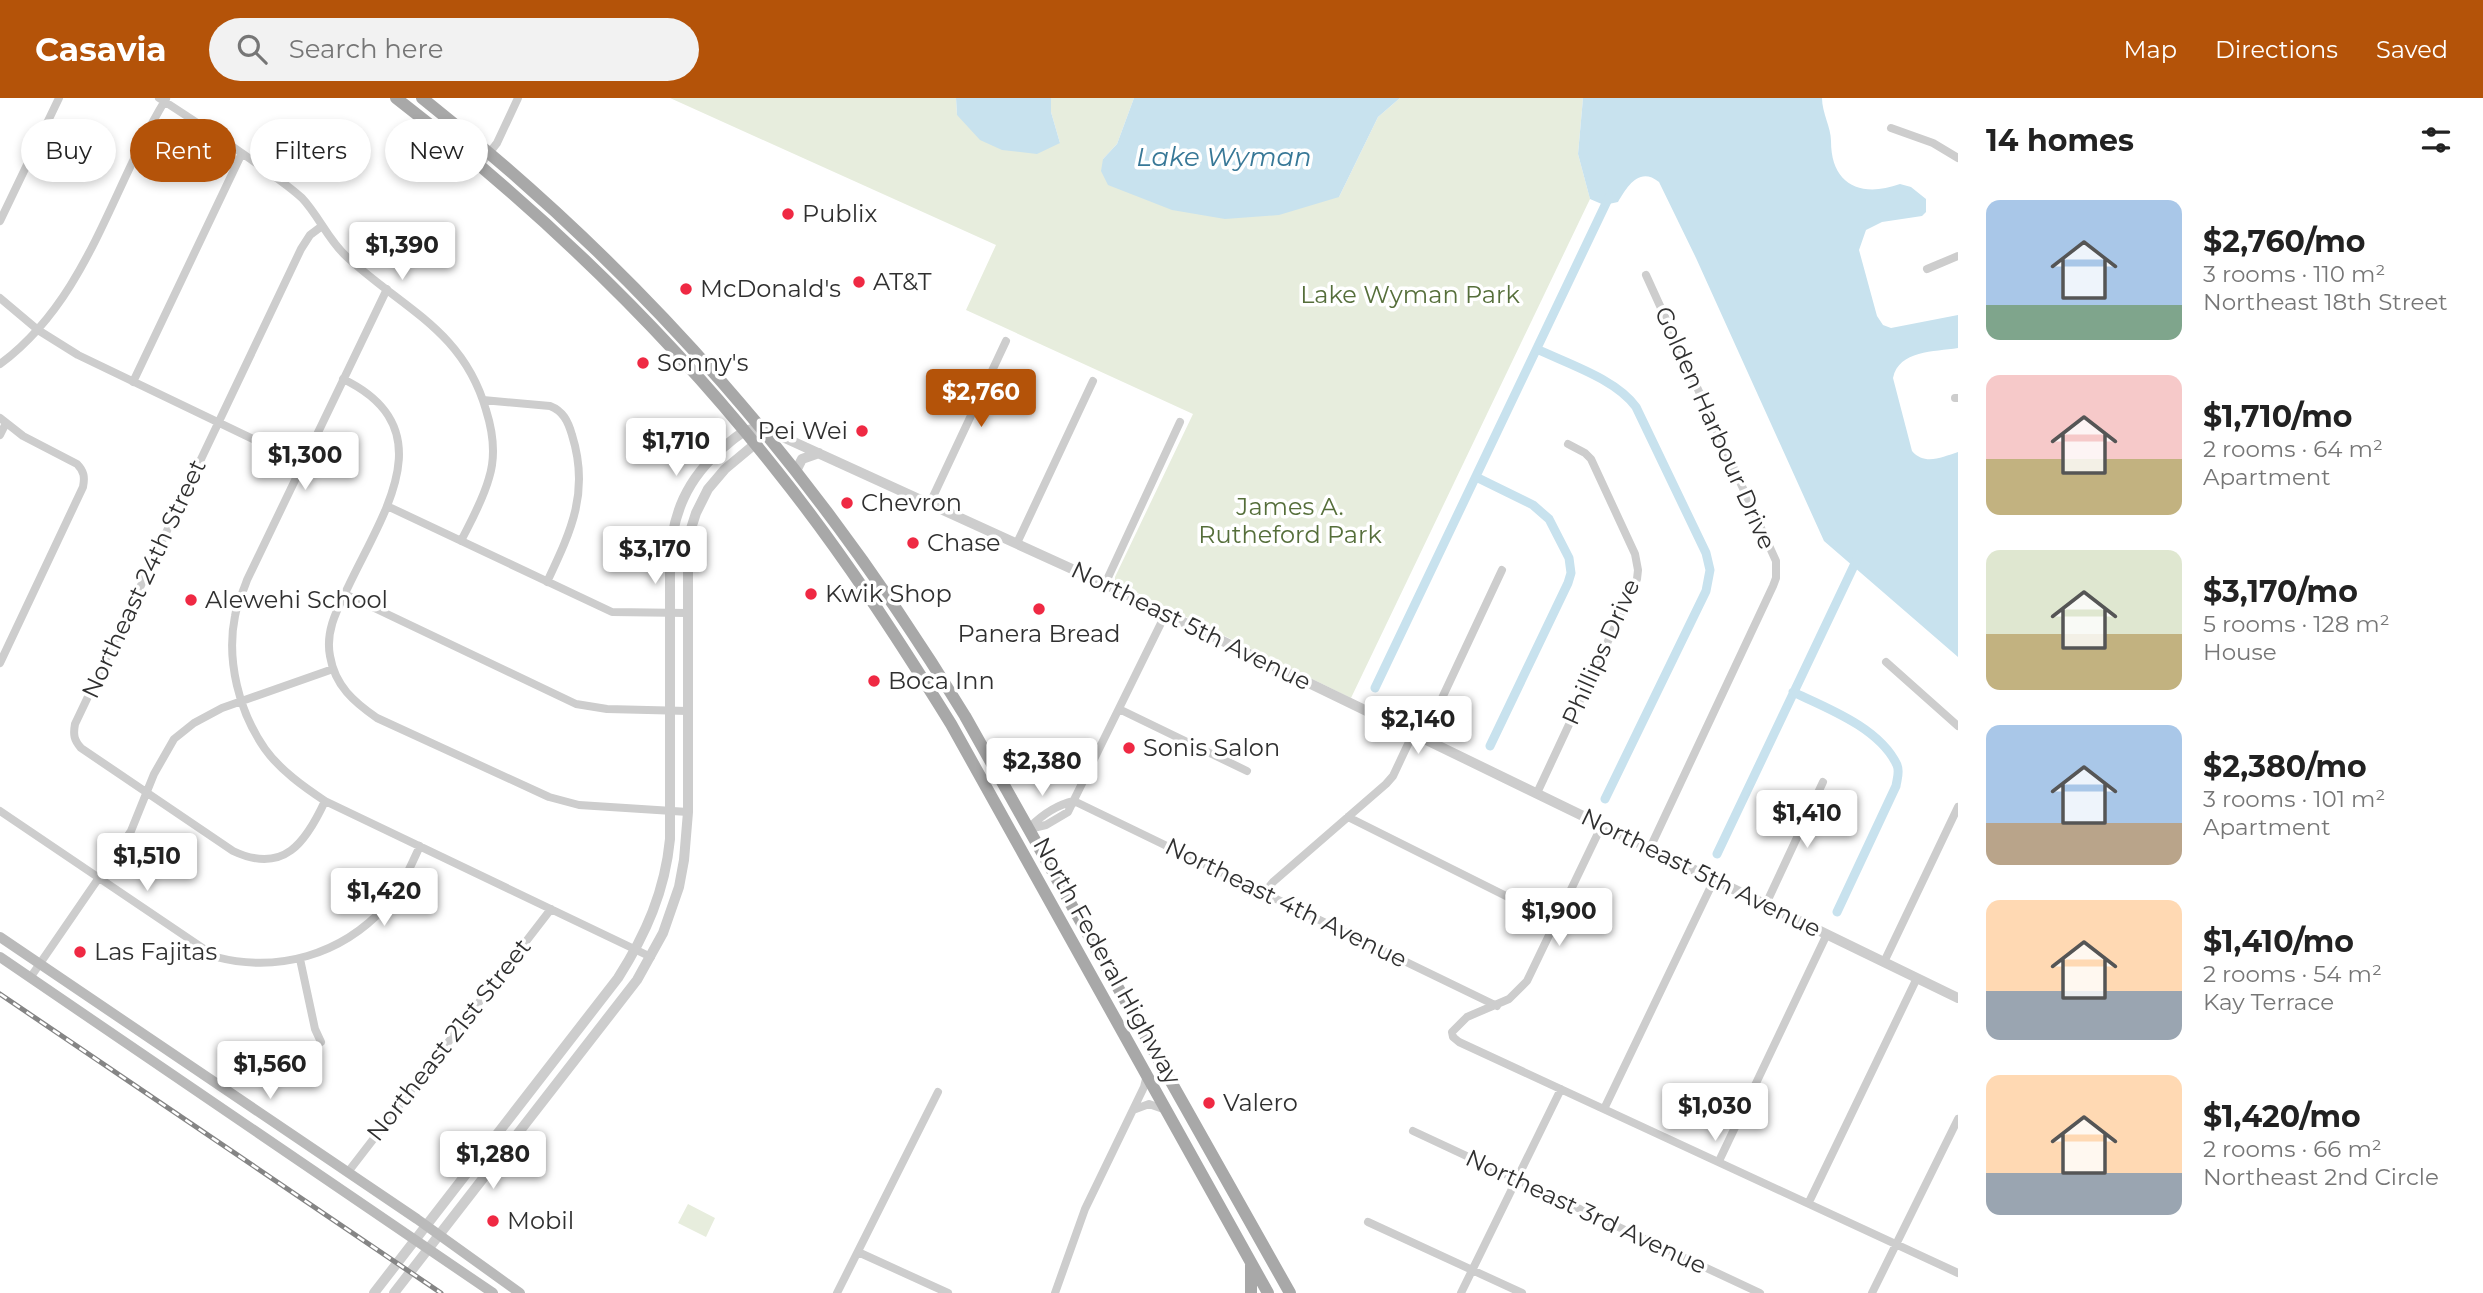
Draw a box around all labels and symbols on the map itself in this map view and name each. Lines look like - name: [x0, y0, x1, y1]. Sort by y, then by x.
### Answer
- water label: Lake Wyman: [1136, 141, 1312, 173]
- place label: Publix: [802, 199, 878, 228]
- marker: Publix: [780, 206, 796, 222]
- pin: $1,390: [345, 222, 459, 282]
- place label: AT&T: [873, 267, 932, 296]
- place label: McDonald's: [700, 274, 841, 303]
- marker: AT&T: [851, 274, 867, 290]
- park label: Lake Wyman Park: [1300, 280, 1520, 309]
- marker: McDonald's: [678, 281, 694, 297]
- street label: Golden Harbour Drive: [1649, 302, 1782, 554]
- place label: Sonny's: [657, 348, 748, 377]
- marker: Sonny's: [635, 355, 651, 371]
- pin: $2,760: [924, 370, 1038, 429]
- place label: Pei Wei: [758, 416, 848, 445]
- pin: $1,710: [619, 418, 733, 478]
- marker: Pei Wei: [854, 423, 870, 439]
- pin: $1,300: [248, 432, 362, 492]
- street label: Northeast 24th Street: [75, 454, 212, 703]
- place label: Chevron: [861, 488, 962, 517]
- park label: James A. Rutheford Park: [1198, 492, 1382, 549]
- marker: Chevron: [839, 495, 855, 511]
- pin: $3,170: [598, 526, 712, 586]
- place label: Chase: [927, 528, 1001, 557]
- marker: Chase: [905, 535, 921, 551]
- street label: Northeast 5th Avenue: [1067, 555, 1316, 696]
- street label: Phillips Drive: [1555, 574, 1646, 729]
- place label: Kwik Shop: [825, 579, 952, 608]
- place label: Alewehi School: [205, 585, 388, 614]
- marker: Kwik Shop: [803, 586, 819, 602]
- marker: Alewehi School: [183, 592, 199, 608]
- marker: Panera Bread: [1031, 601, 1047, 617]
- place label: Panera Bread: [958, 619, 1120, 648]
- place label: Boca Inn: [888, 666, 995, 695]
- marker: Boca Inn: [866, 673, 882, 689]
- pin: $2,140: [1361, 696, 1475, 756]
- place label: Sonis Salon: [1143, 733, 1280, 762]
- pin: $2,380: [985, 738, 1099, 798]
- marker: Sonis Salon: [1121, 740, 1137, 756]
- pin: $1,410: [1750, 790, 1864, 850]
- street label: Northeast 5th Avenue: [1577, 802, 1826, 943]
- street label: Northeast 4th Avenue: [1161, 831, 1412, 974]
- street label: North Federal Highway: [1027, 832, 1188, 1089]
- pin: $1,510: [90, 834, 204, 893]
- pin: $1,420: [327, 868, 441, 928]
- pin: $1,900: [1502, 888, 1616, 948]
- street label: Northeast 21st Street: [360, 932, 537, 1147]
- place label: Las Fajitas: [94, 937, 217, 966]
- marker: Las Fajitas: [72, 944, 88, 960]
- pin: $1,560: [213, 1042, 327, 1101]
- pin: $1,030: [1658, 1084, 1772, 1143]
- place label: Valero: [1223, 1088, 1298, 1117]
- marker: Valero: [1201, 1095, 1217, 1111]
- pin: $1,280: [436, 1132, 550, 1191]
- street label: Northeast 3rd Avenue: [1461, 1143, 1711, 1280]
- place label: Mobil: [507, 1206, 574, 1235]
- marker: Mobil: [485, 1213, 501, 1229]

